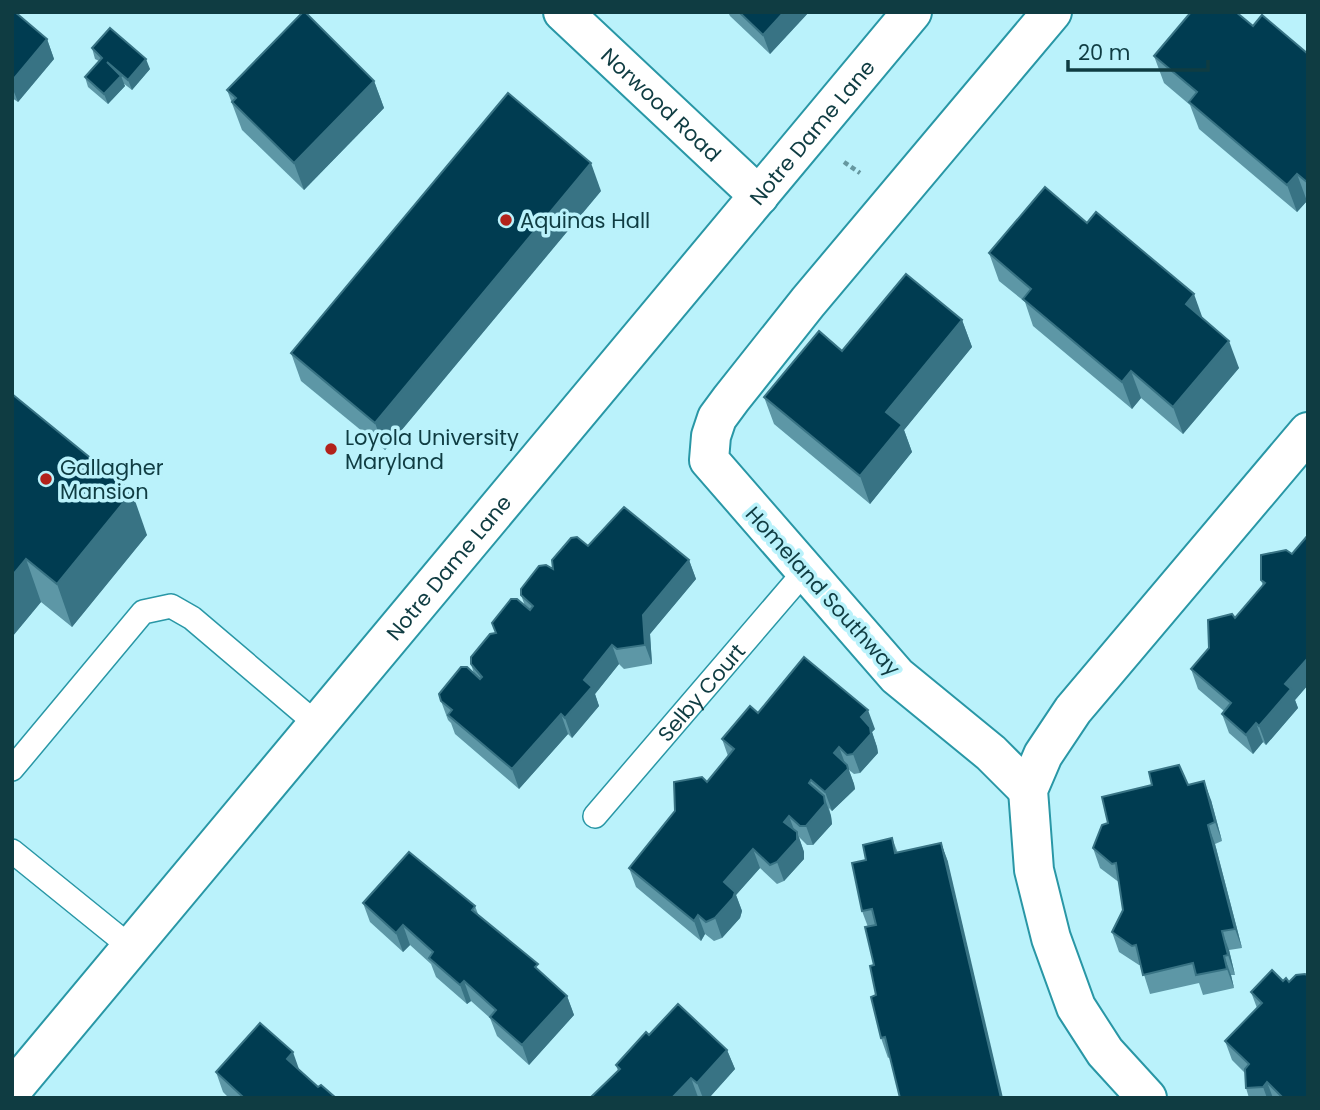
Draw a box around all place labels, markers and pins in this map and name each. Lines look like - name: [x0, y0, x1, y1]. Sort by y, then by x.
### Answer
- place label: Aquinas Hall: [520, 206, 650, 235]
- marker: Aquinas Hall: [498, 212, 514, 228]
- place label: Loyola University Maryland: [345, 423, 519, 476]
- marker: Loyola University Maryland: [323, 441, 339, 457]
- place label: Gallagher Mansion: [60, 453, 164, 506]
- marker: Gallagher Mansion: [38, 471, 54, 487]

